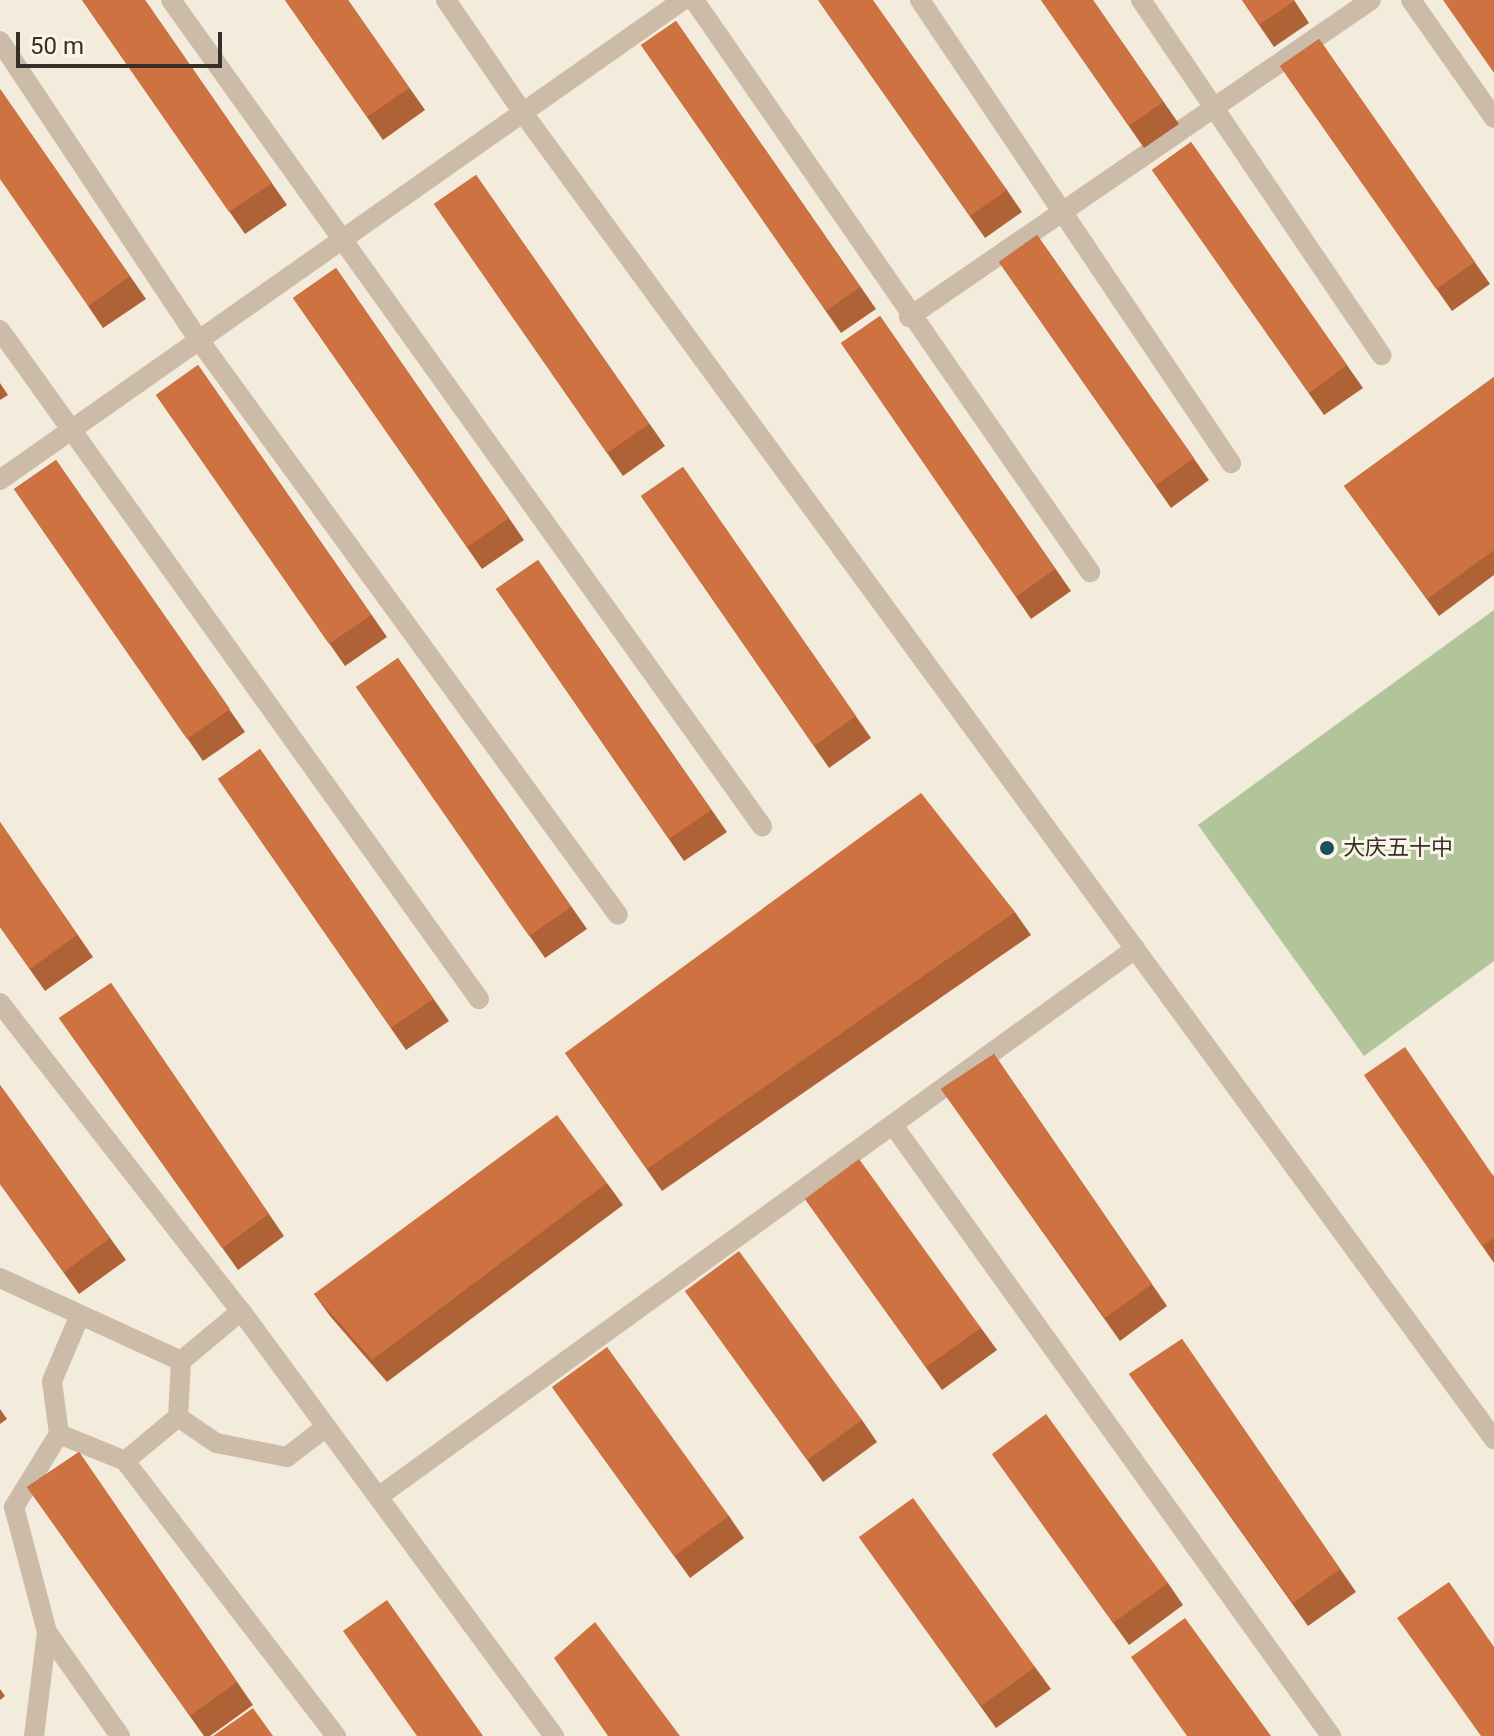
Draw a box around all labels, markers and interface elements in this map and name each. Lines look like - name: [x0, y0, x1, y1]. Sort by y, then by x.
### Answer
- scale bar: [20, 16, 226, 66]
- text: 50 m: [30, 32, 84, 60]
- place label: 大庆五十中: [1343, 835, 1453, 861]
- marker: 大庆五十中: [1318, 839, 1336, 857]

